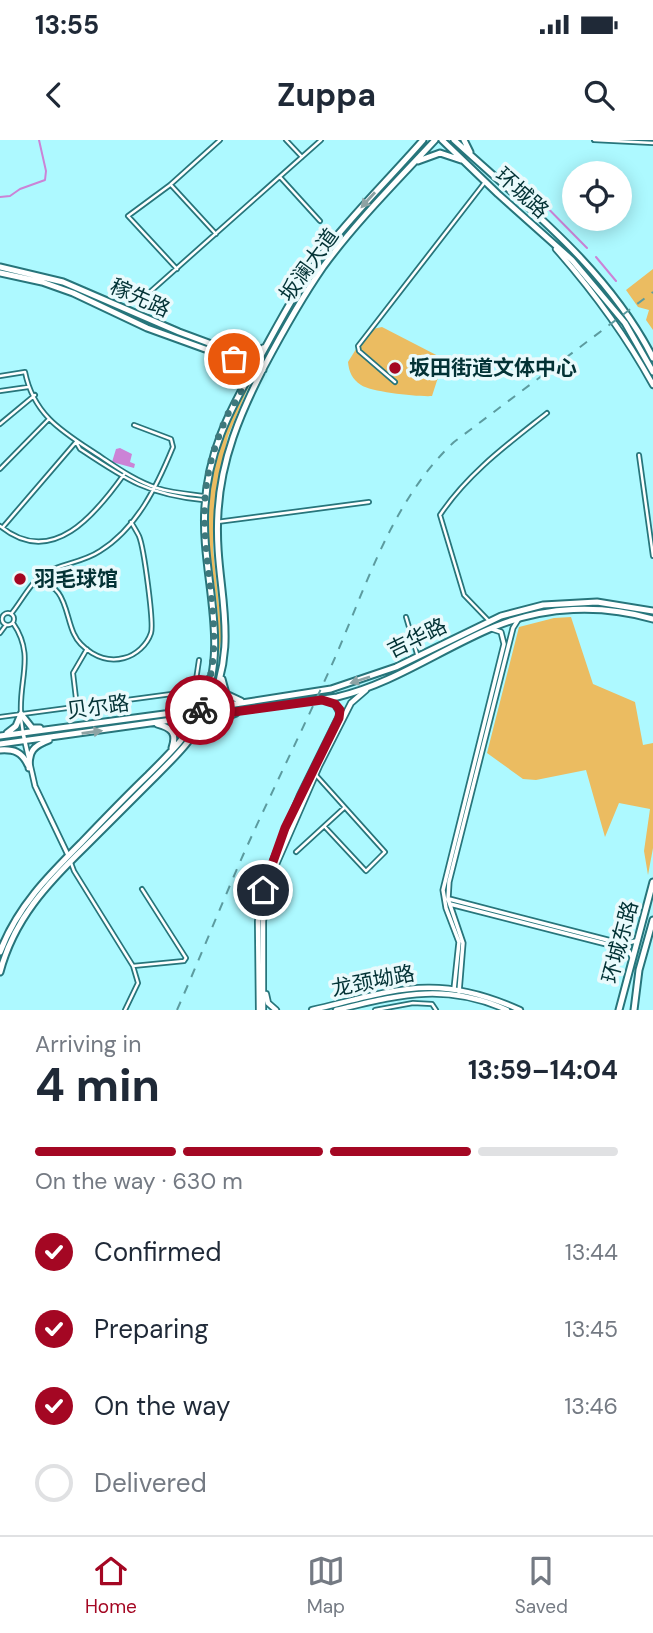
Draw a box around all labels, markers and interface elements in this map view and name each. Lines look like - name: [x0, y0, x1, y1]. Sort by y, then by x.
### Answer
- text: 13:55: [35, 8, 99, 42]
- text: Zuppa: [277, 74, 376, 116]
- icon: back: [35, 76, 73, 114]
- icon: search: [580, 76, 618, 114]
- map controls: [562, 161, 632, 231]
- button: locate: [562, 161, 632, 231]
- street label: 环城路: [489, 162, 555, 224]
- one-way arrow: [361, 191, 377, 208]
- street label: 坂澜大道: [273, 223, 345, 307]
- street label: 稼先路: [106, 272, 174, 324]
- pin: [204, 329, 264, 389]
- icon: bag: [215, 340, 253, 378]
- place label: 坂田街道文体中心: [409, 354, 577, 382]
- marker: 坂田街道文体中心: [387, 360, 403, 376]
- place label: 羽毛球馆: [34, 565, 118, 593]
- marker: 羽毛球馆: [12, 571, 28, 587]
- street label: 吉华路: [383, 612, 451, 664]
- courier: [165, 675, 235, 745]
- one-way arrow: [350, 675, 371, 686]
- street label: 贝尔路: [65, 689, 131, 725]
- icon: bike: [181, 691, 219, 729]
- one-way arrow: [81, 726, 103, 737]
- pin: [233, 860, 293, 920]
- icon: home: [244, 871, 282, 909]
- street label: 环城东路: [596, 898, 644, 986]
- street label: 龙颈坳路: [329, 959, 417, 1003]
- text: Arriving in: [35, 1029, 141, 1059]
- text: 13:59–14:04: [468, 1053, 618, 1087]
- text: 4 min: [35, 1055, 160, 1115]
- text: On the way · 630 m: [35, 1166, 243, 1196]
- icon: check: [35, 1233, 73, 1271]
- text: Confirmed: [94, 1235, 221, 1269]
- text: 13:44: [565, 1237, 618, 1267]
- icon: check: [35, 1310, 73, 1348]
- text: Preparing: [94, 1312, 209, 1346]
- text: 13:45: [565, 1314, 618, 1344]
- icon: check: [35, 1387, 73, 1425]
- text: On the way: [94, 1389, 230, 1423]
- text: 13:46: [564, 1391, 618, 1421]
- text: Delivered: [94, 1466, 207, 1500]
- tab: Home: [85, 1552, 137, 1619]
- tab: Map: [307, 1552, 345, 1619]
- tab: Saved: [515, 1552, 568, 1619]

